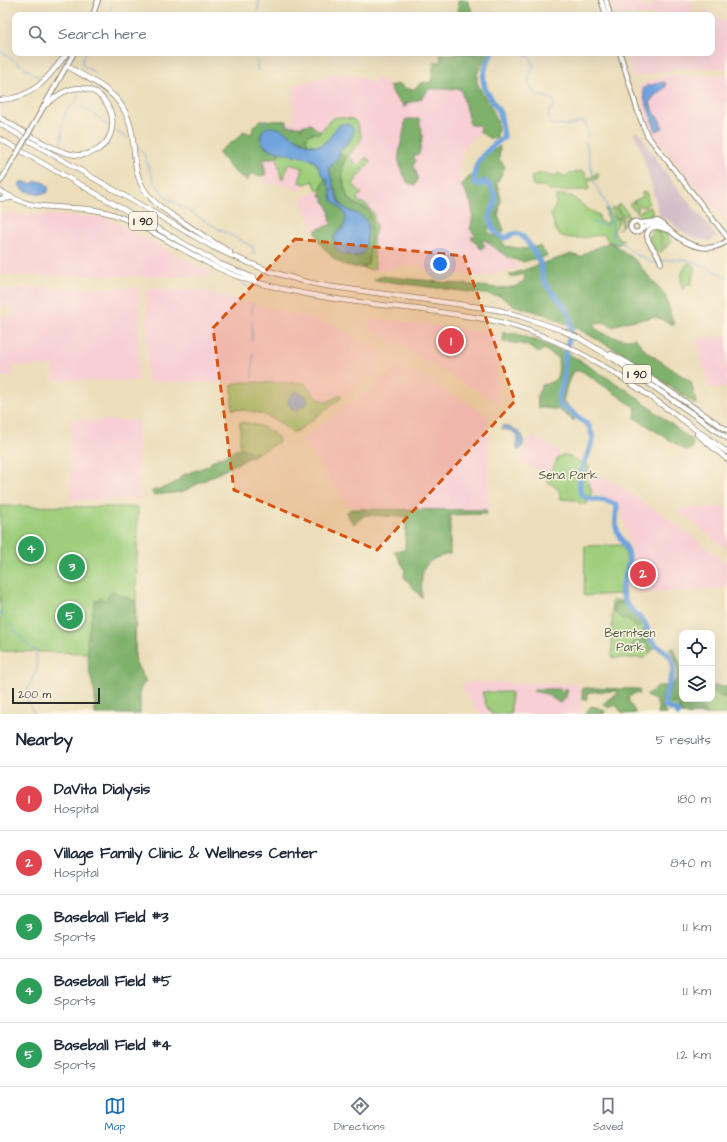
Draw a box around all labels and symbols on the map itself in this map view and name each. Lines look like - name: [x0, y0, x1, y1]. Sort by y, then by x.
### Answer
- road number: I 90: [129, 212, 157, 230]
- your location: [430, 254, 450, 274]
- pin: 1: [438, 326, 464, 356]
- road number: I 90: [623, 365, 651, 383]
- park label: Sena Park: [539, 467, 598, 484]
- pin: 4: [18, 534, 44, 564]
- pin: 3: [59, 552, 85, 582]
- pin: 2: [630, 559, 656, 589]
- pin: 5: [57, 601, 83, 631]
- park label: Berntsen Park: [604, 625, 656, 656]
- scale bar: [12, 686, 100, 705]

